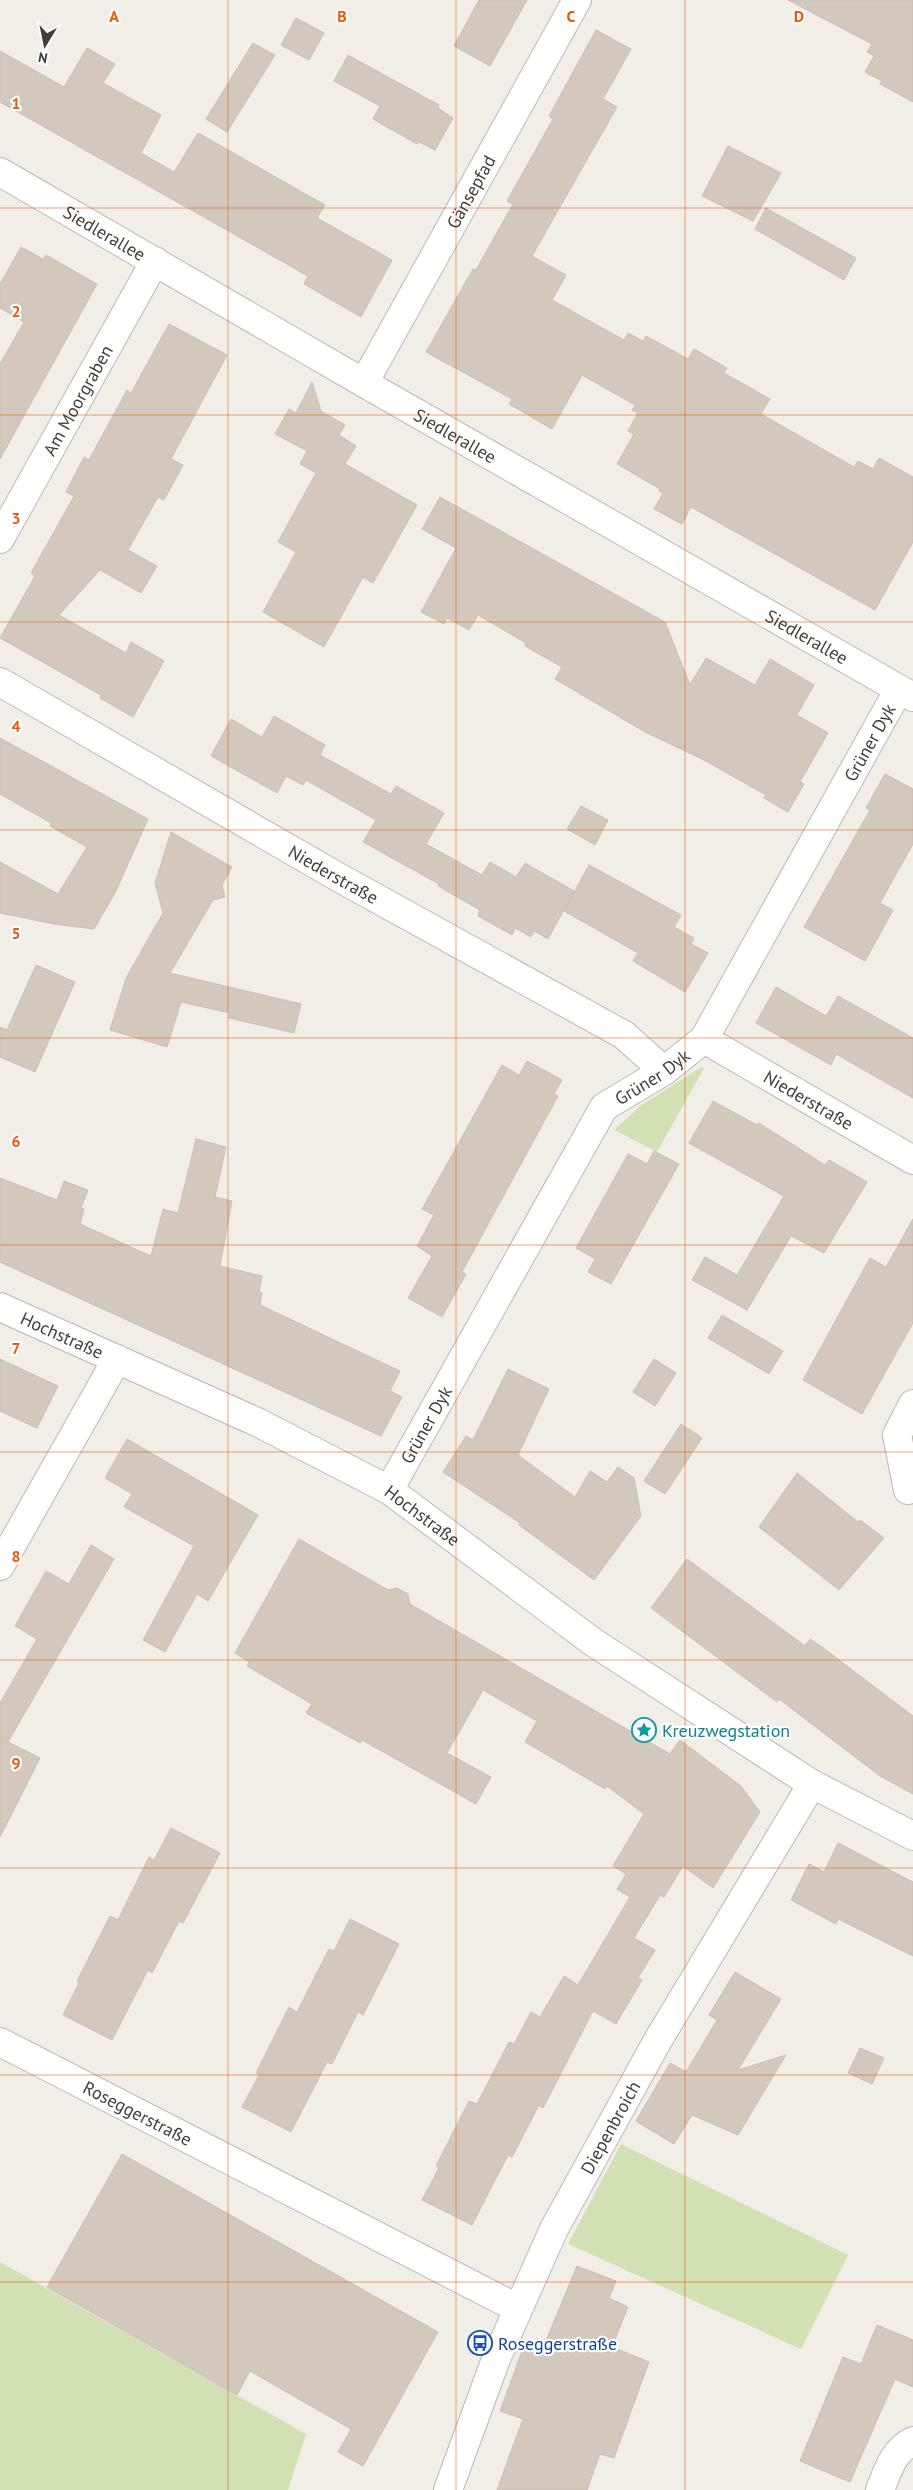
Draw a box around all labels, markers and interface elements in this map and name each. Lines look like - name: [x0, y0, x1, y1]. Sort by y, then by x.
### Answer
- text: A: [109, 6, 119, 26]
- text: B: [337, 6, 347, 26]
- text: C: [567, 6, 576, 26]
- text: D: [794, 6, 804, 26]
- north arrow: [20, 20, 70, 70]
- text: N: [37, 48, 49, 67]
- text: 1: [11, 93, 21, 113]
- street label: Gänsepfad: [441, 151, 500, 232]
- street label: Siedlerallee: [59, 200, 150, 266]
- text: 2: [11, 301, 21, 321]
- street label: Am Moorgraben: [37, 341, 117, 460]
- street label: Siedlerallee: [410, 403, 501, 468]
- text: 3: [11, 508, 21, 528]
- street label: Siedlerallee: [762, 604, 852, 669]
- street label: Grüner Dyk: [838, 699, 900, 785]
- text: 4: [11, 716, 21, 736]
- street label: Niederstraße: [285, 840, 383, 909]
- text: 5: [11, 923, 21, 943]
- street label: Grüner Dyk: [610, 1043, 694, 1110]
- street label: Niederstraße: [760, 1065, 858, 1135]
- text: 6: [11, 1131, 21, 1151]
- street label: Hochstraße: [17, 1306, 107, 1363]
- text: 7: [11, 1338, 21, 1358]
- street label: Grüner Dyk: [395, 1381, 457, 1467]
- street label: Hochstraße: [380, 1479, 465, 1551]
- text: 8: [11, 1546, 21, 1566]
- place icon: Kreuzwegstation: [631, 1717, 657, 1743]
- place label: Kreuzwegstation: [662, 1719, 790, 1742]
- text: 9: [11, 1753, 21, 1773]
- street label: Roseggerstraße: [80, 2075, 196, 2150]
- street label: Diepenbroich: [575, 2077, 645, 2178]
- bus stop icon: Roseggerstraße: [467, 2330, 493, 2356]
- place label: Roseggerstraße: [498, 2332, 617, 2355]

